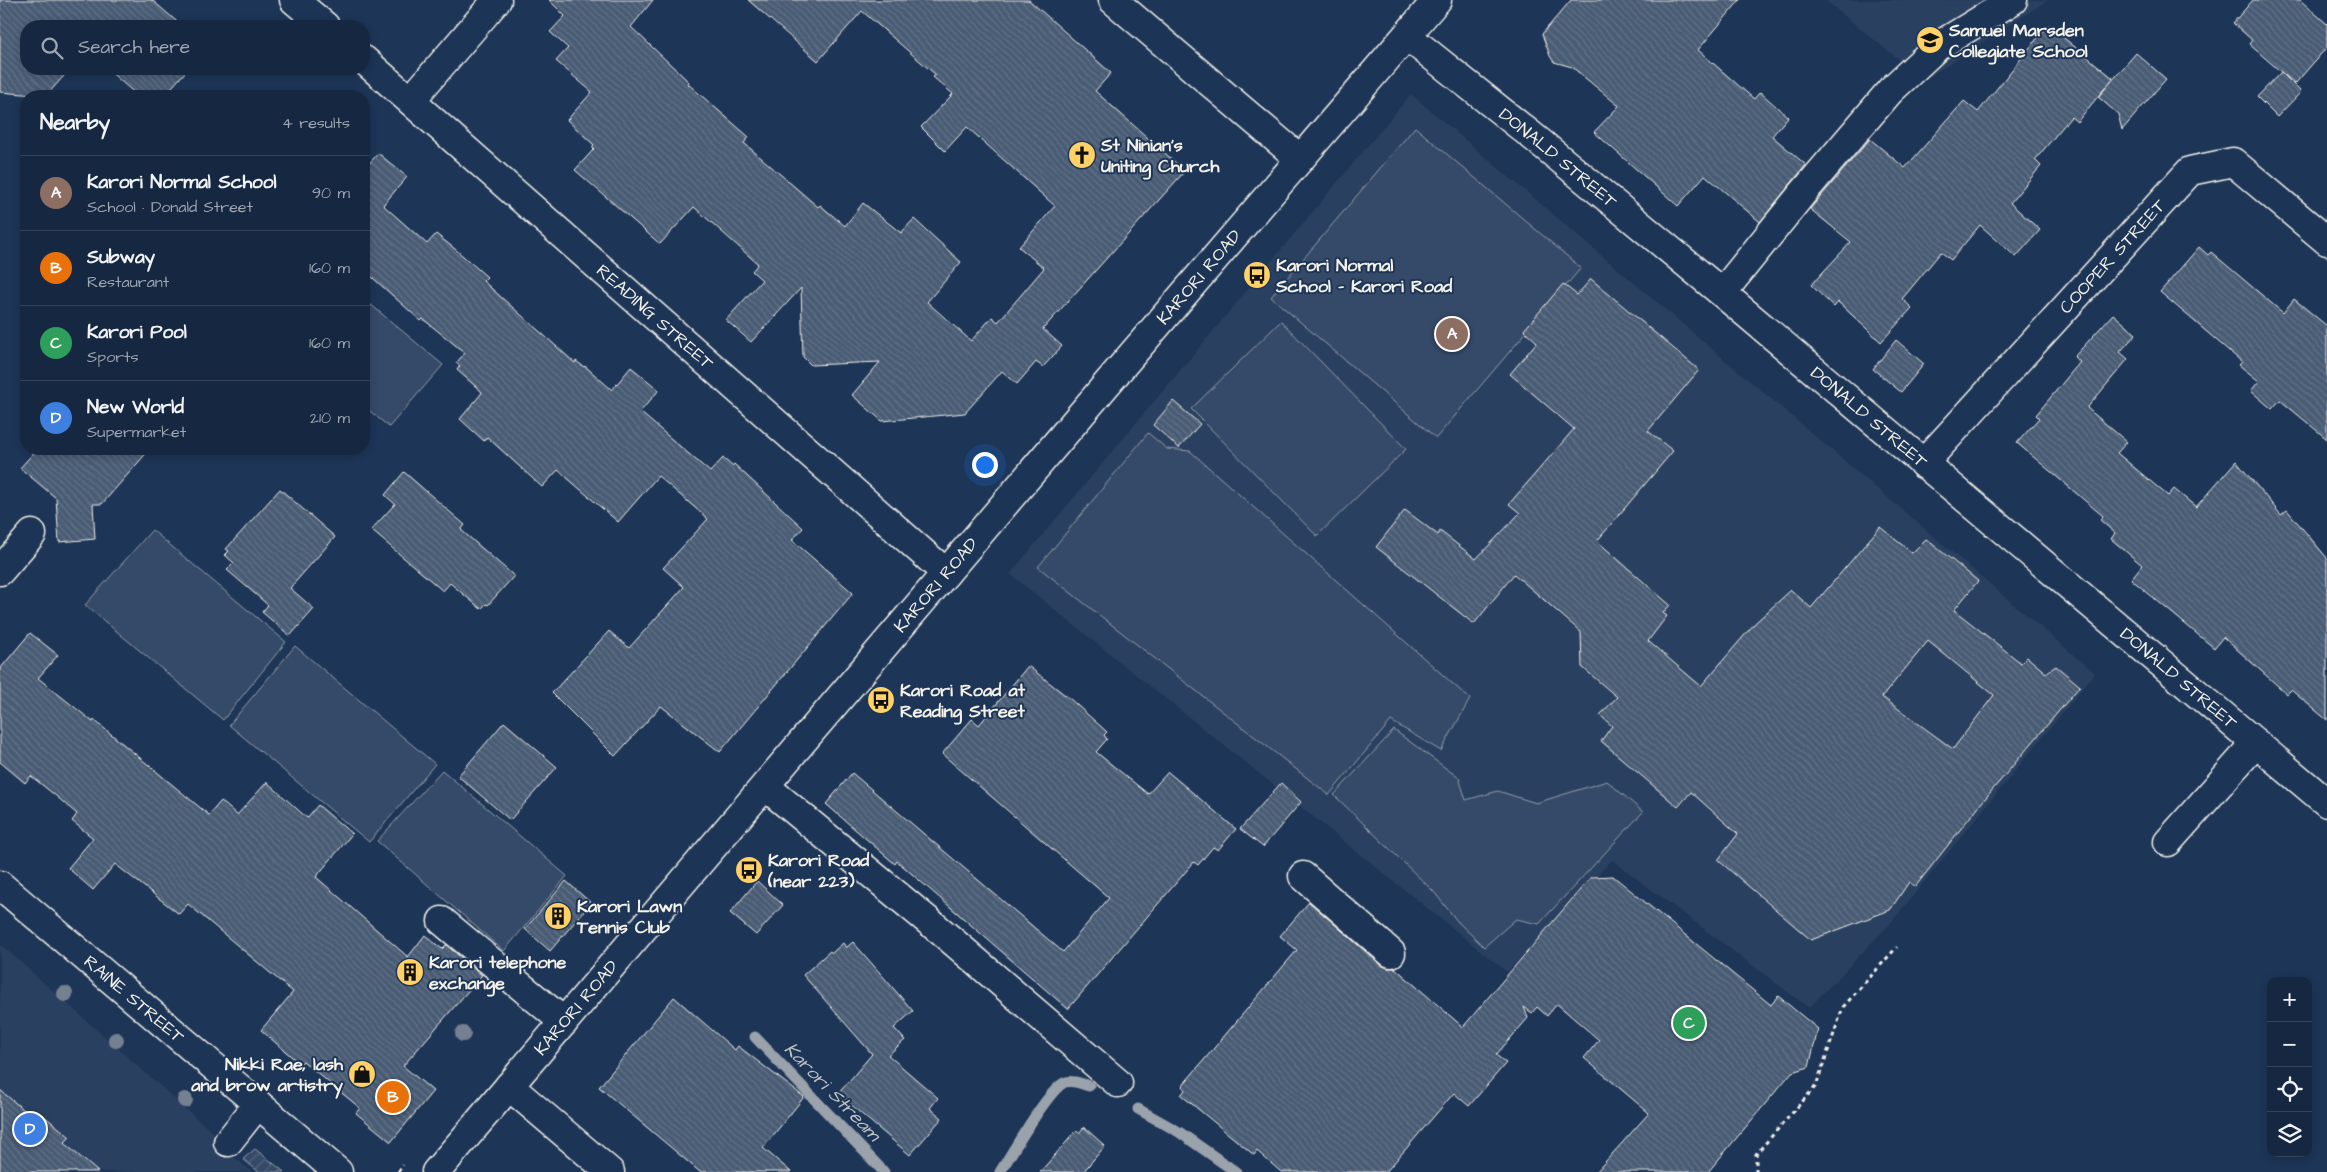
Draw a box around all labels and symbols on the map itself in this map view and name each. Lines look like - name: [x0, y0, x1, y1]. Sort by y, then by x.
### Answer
- place label: Samuel Marsden Collegiate School: [1948, 18, 2088, 65]
- school or university icon: Samuel Marsden Collegiate School: [1915, 25, 1945, 55]
- street label: DONALD STREET: [1494, 102, 1623, 214]
- place label: St Ninian’s Uniting Church: [1100, 133, 1220, 180]
- church icon: St Ninian’s Uniting Church: [1067, 140, 1097, 170]
- street label: COOPER STREET: [2053, 193, 2172, 319]
- street label: KARORI ROAD: [1151, 224, 1247, 330]
- place label: Karori Normal School - Karori Road: [1275, 253, 1453, 299]
- street label: READING STREET: [591, 258, 720, 376]
- bus stop icon: Karori Normal School - Karori Road: [1242, 260, 1272, 290]
- pin: A: [1436, 315, 1468, 353]
- street label: DONALD STREET: [1805, 360, 1934, 474]
- your location: [972, 452, 998, 478]
- street label: KARORI ROAD: [888, 532, 984, 638]
- street label: DONALD STREET: [2115, 621, 2243, 735]
- place label: Karori Road at Reading Street: [900, 678, 1026, 725]
- bus stop icon: Karori Road at Reading Street: [866, 685, 896, 715]
- place label: Karori Road (near 223): [767, 848, 870, 894]
- bus stop icon: Karori Road (near 223): [734, 855, 764, 885]
- place label: Karori Lawn Tennis Club: [576, 894, 682, 940]
- building icon: Karori Lawn Tennis Club: [543, 901, 573, 931]
- street label: RAINE STREET: [79, 949, 190, 1049]
- place label: Karori telephone exchange: [429, 950, 567, 997]
- street label: KARORI ROAD: [528, 954, 624, 1061]
- building icon: Karori telephone exchange: [395, 957, 425, 987]
- pin: C: [1673, 1004, 1705, 1042]
- water label: Karori Stream: [778, 1036, 888, 1149]
- place label: Nikki Rae, lash and brow artistry: [190, 1052, 344, 1099]
- shop icon: Nikki Rae, lash and brow artistry: [347, 1059, 377, 1089]
- pin: B: [377, 1078, 409, 1116]
- pin: D: [14, 1110, 46, 1148]

